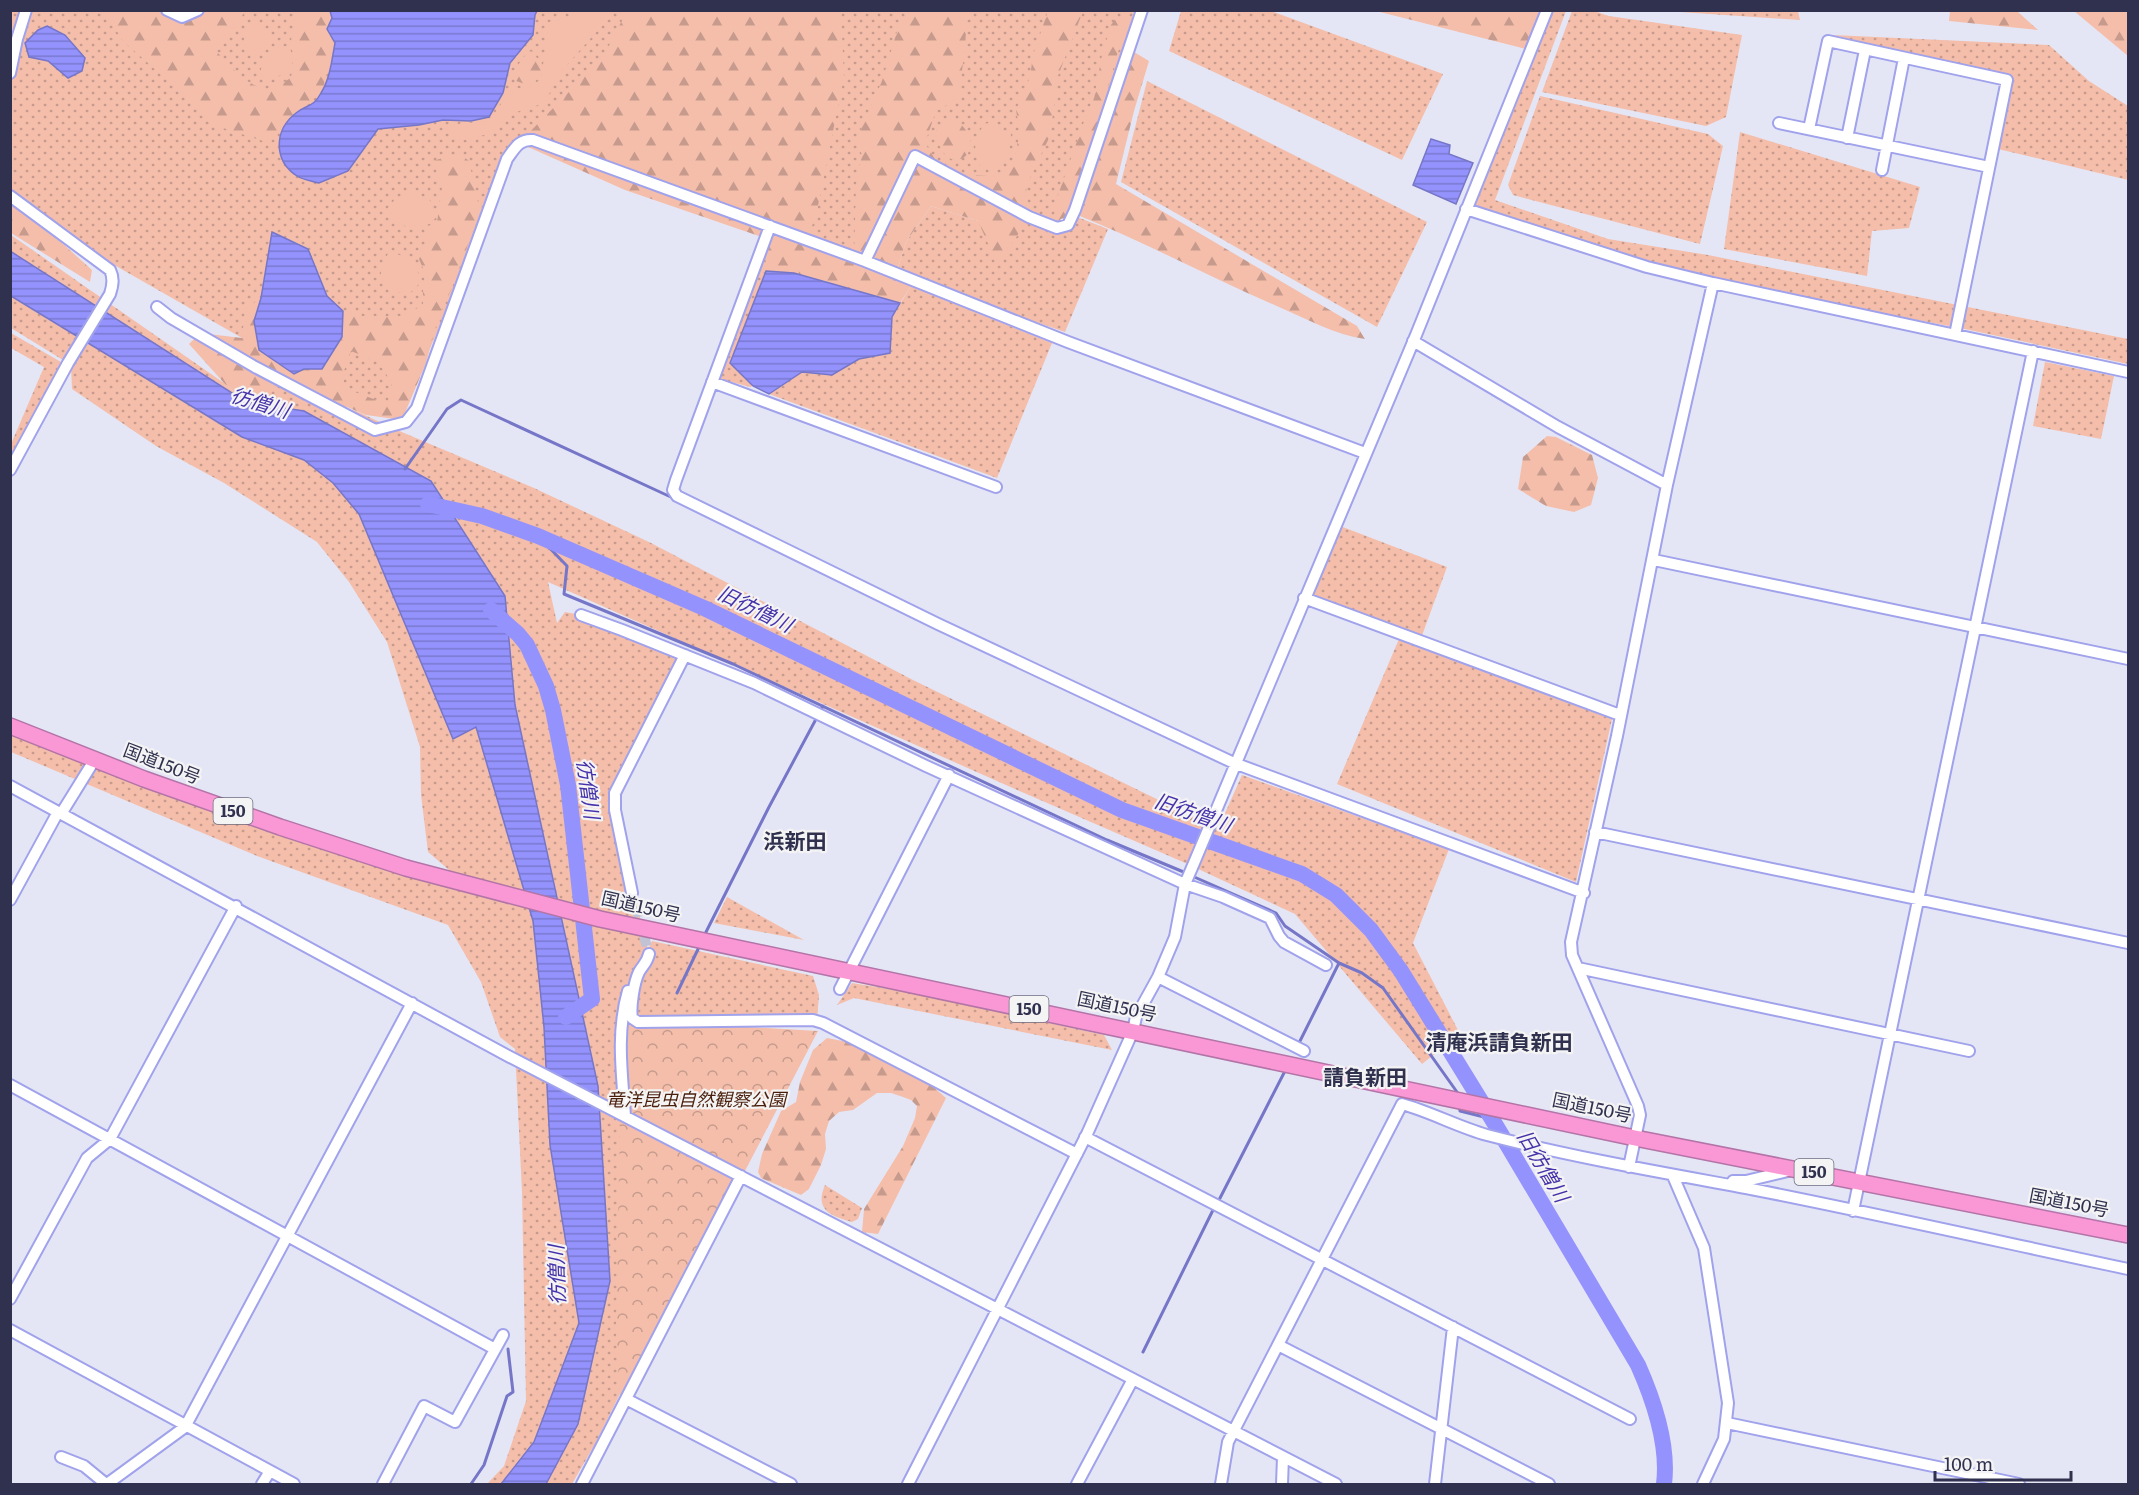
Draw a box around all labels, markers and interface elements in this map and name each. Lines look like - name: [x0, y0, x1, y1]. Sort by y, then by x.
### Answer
- water label: 彷僧川: [228, 378, 296, 425]
- water label: 旧彷僧川: [713, 576, 800, 639]
- street label: 国道150号: [120, 736, 205, 790]
- water label: 彷僧川: [571, 757, 609, 822]
- water label: 旧彷僧川: [1151, 784, 1238, 839]
- road number: 150: [214, 798, 252, 824]
- district label: 浜新田: [764, 824, 827, 855]
- street label: 国道150号: [599, 883, 684, 928]
- street label: 国道150号: [1075, 984, 1160, 1027]
- road number: 150: [1010, 996, 1048, 1022]
- district label: 清庵浜請負新田: [1426, 1025, 1573, 1056]
- district label: 請負新田: [1323, 1060, 1407, 1091]
- park label: 竜洋昆虫自然観察公園: [606, 1085, 789, 1112]
- street label: 国道150号: [1550, 1085, 1635, 1128]
- water label: 旧彷僧川: [1511, 1123, 1579, 1209]
- road number: 150: [1794, 1159, 1834, 1185]
- street label: 国道150号: [2027, 1181, 2112, 1222]
- water label: 彷僧川: [539, 1243, 571, 1306]
- scale bar: [1935, 1444, 2072, 1482]
- text: 100 m: [1944, 1450, 1993, 1477]

